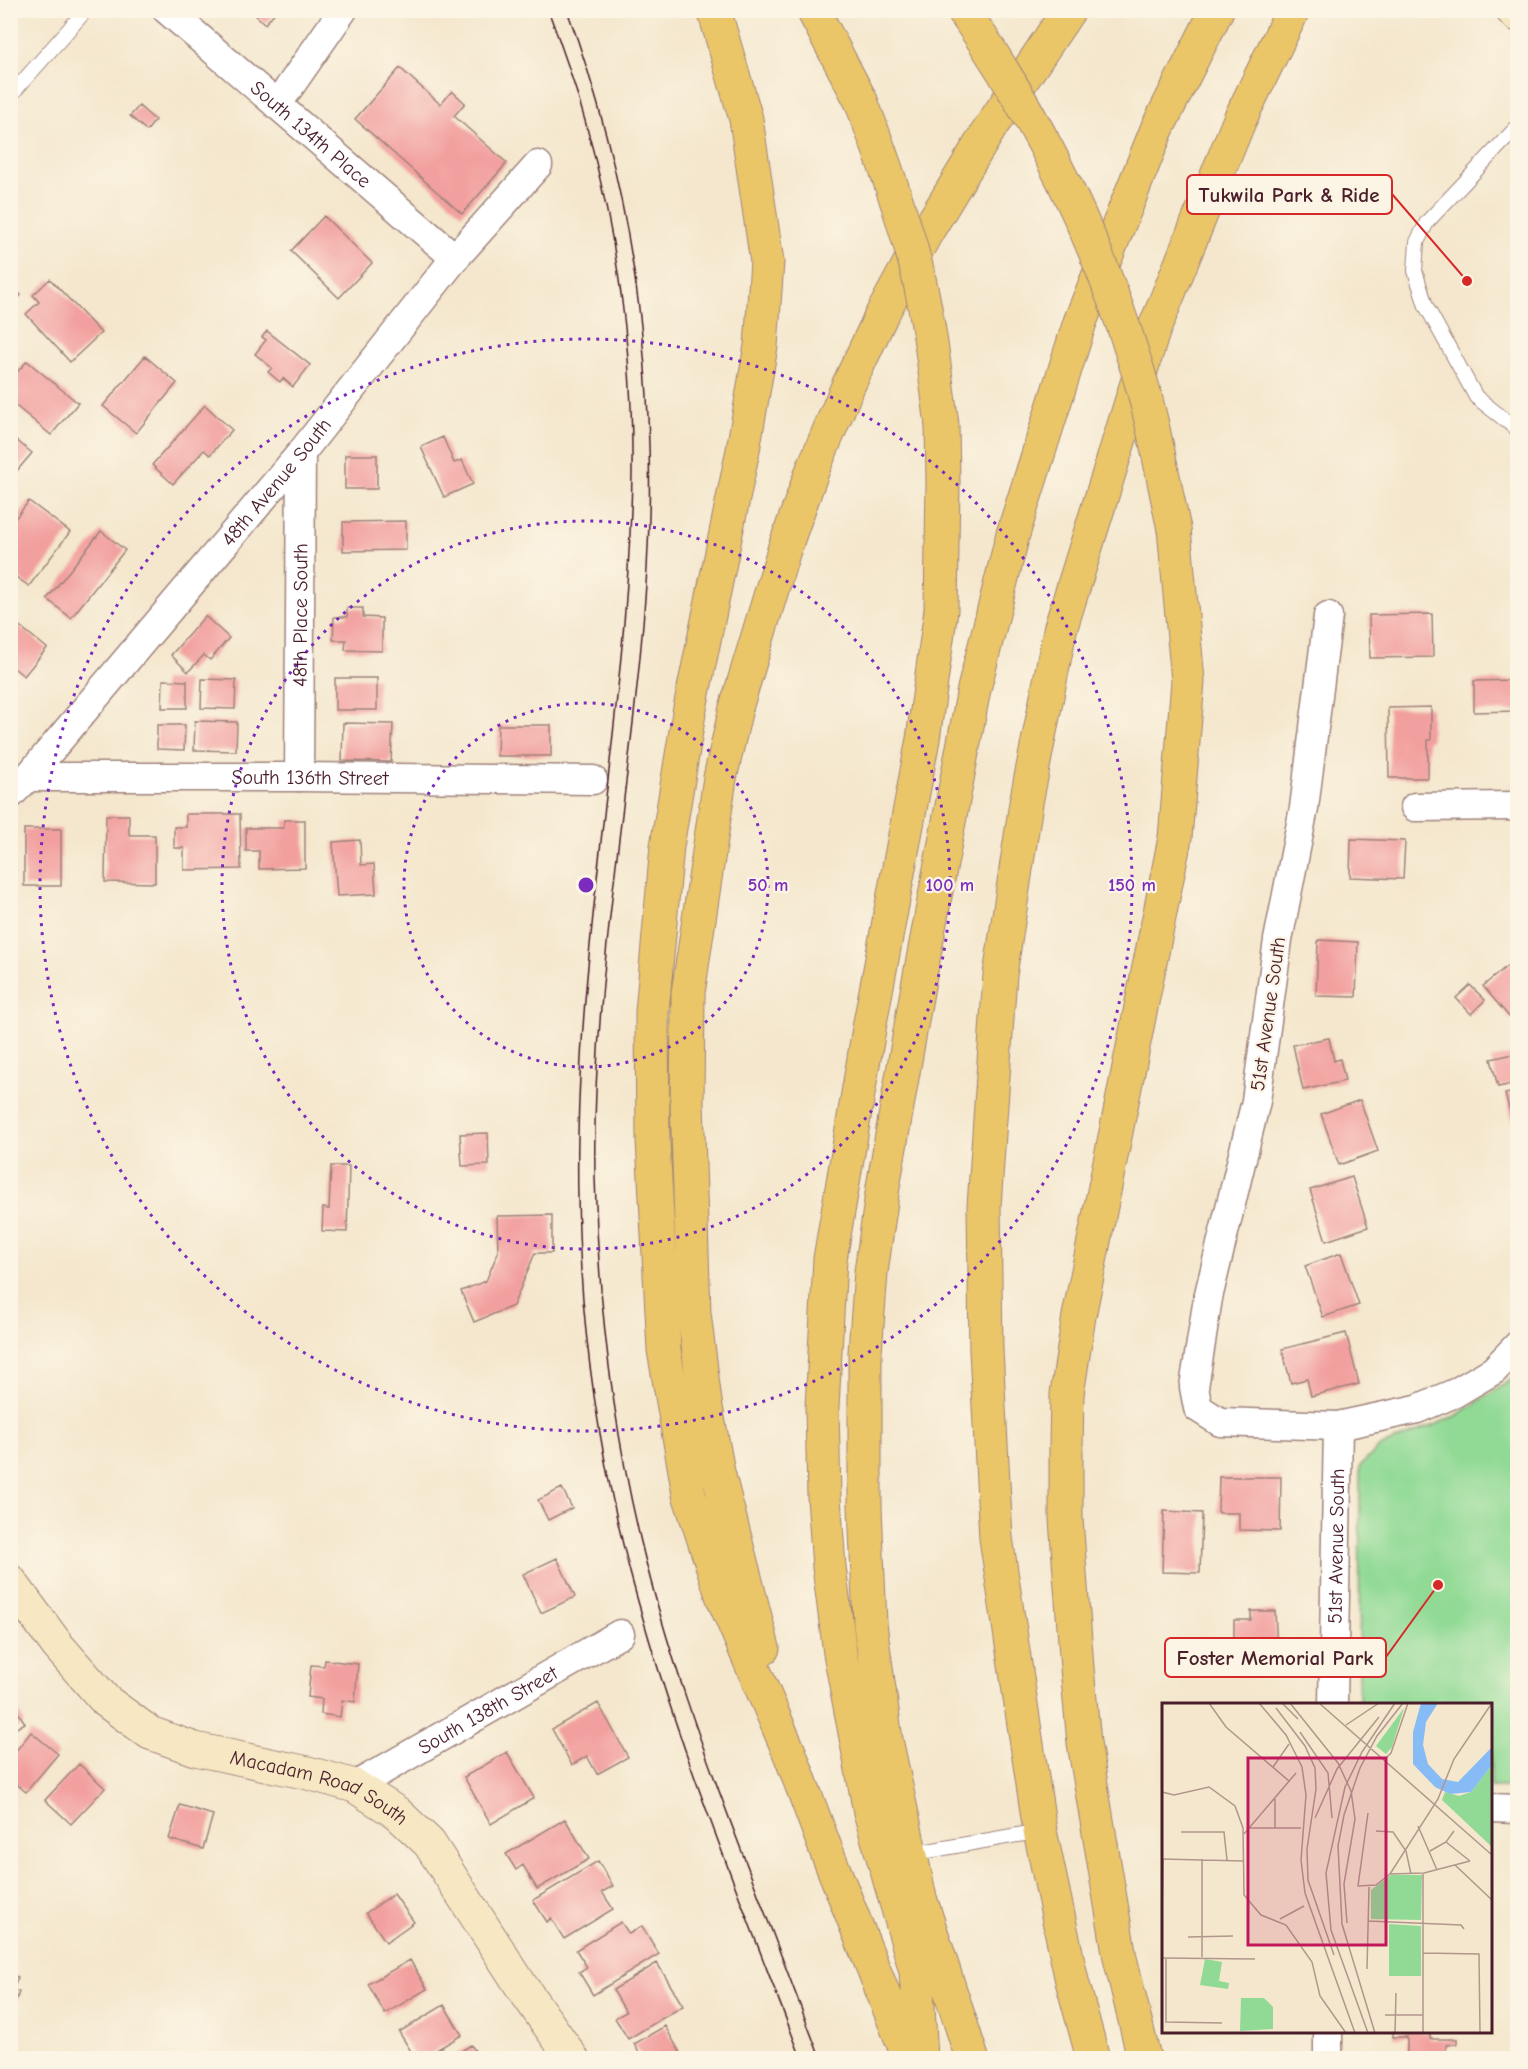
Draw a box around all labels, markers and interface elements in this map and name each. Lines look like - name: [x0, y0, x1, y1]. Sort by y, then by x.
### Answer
- street label: South 134th Place: [246, 76, 376, 192]
- callout: Tukwila Park & Ride: [1187, 175, 1392, 214]
- text: Tukwila Park & Ride: [1199, 183, 1380, 207]
- street label: 48th Avenue South: [216, 413, 336, 550]
- street label: 48th Place South: [288, 543, 312, 687]
- street label: South 136th Street: [231, 765, 390, 789]
- centre of rings: [576, 875, 596, 895]
- text: 50 m: [748, 875, 788, 896]
- text: 100 m: [926, 875, 974, 896]
- text: 150 m: [1108, 875, 1156, 896]
- street label: 51st Avenue South: [1246, 935, 1290, 1093]
- street label: 51st Avenue South: [1323, 1468, 1349, 1624]
- callout: Foster Memorial Park: [1165, 1638, 1386, 1677]
- text: Foster Memorial Park: [1176, 1646, 1374, 1670]
- street label: South 138th Street: [414, 1660, 562, 1759]
- inset map: [1162, 1703, 1492, 2033]
- street label: Macadam Road South: [228, 1745, 413, 1829]

